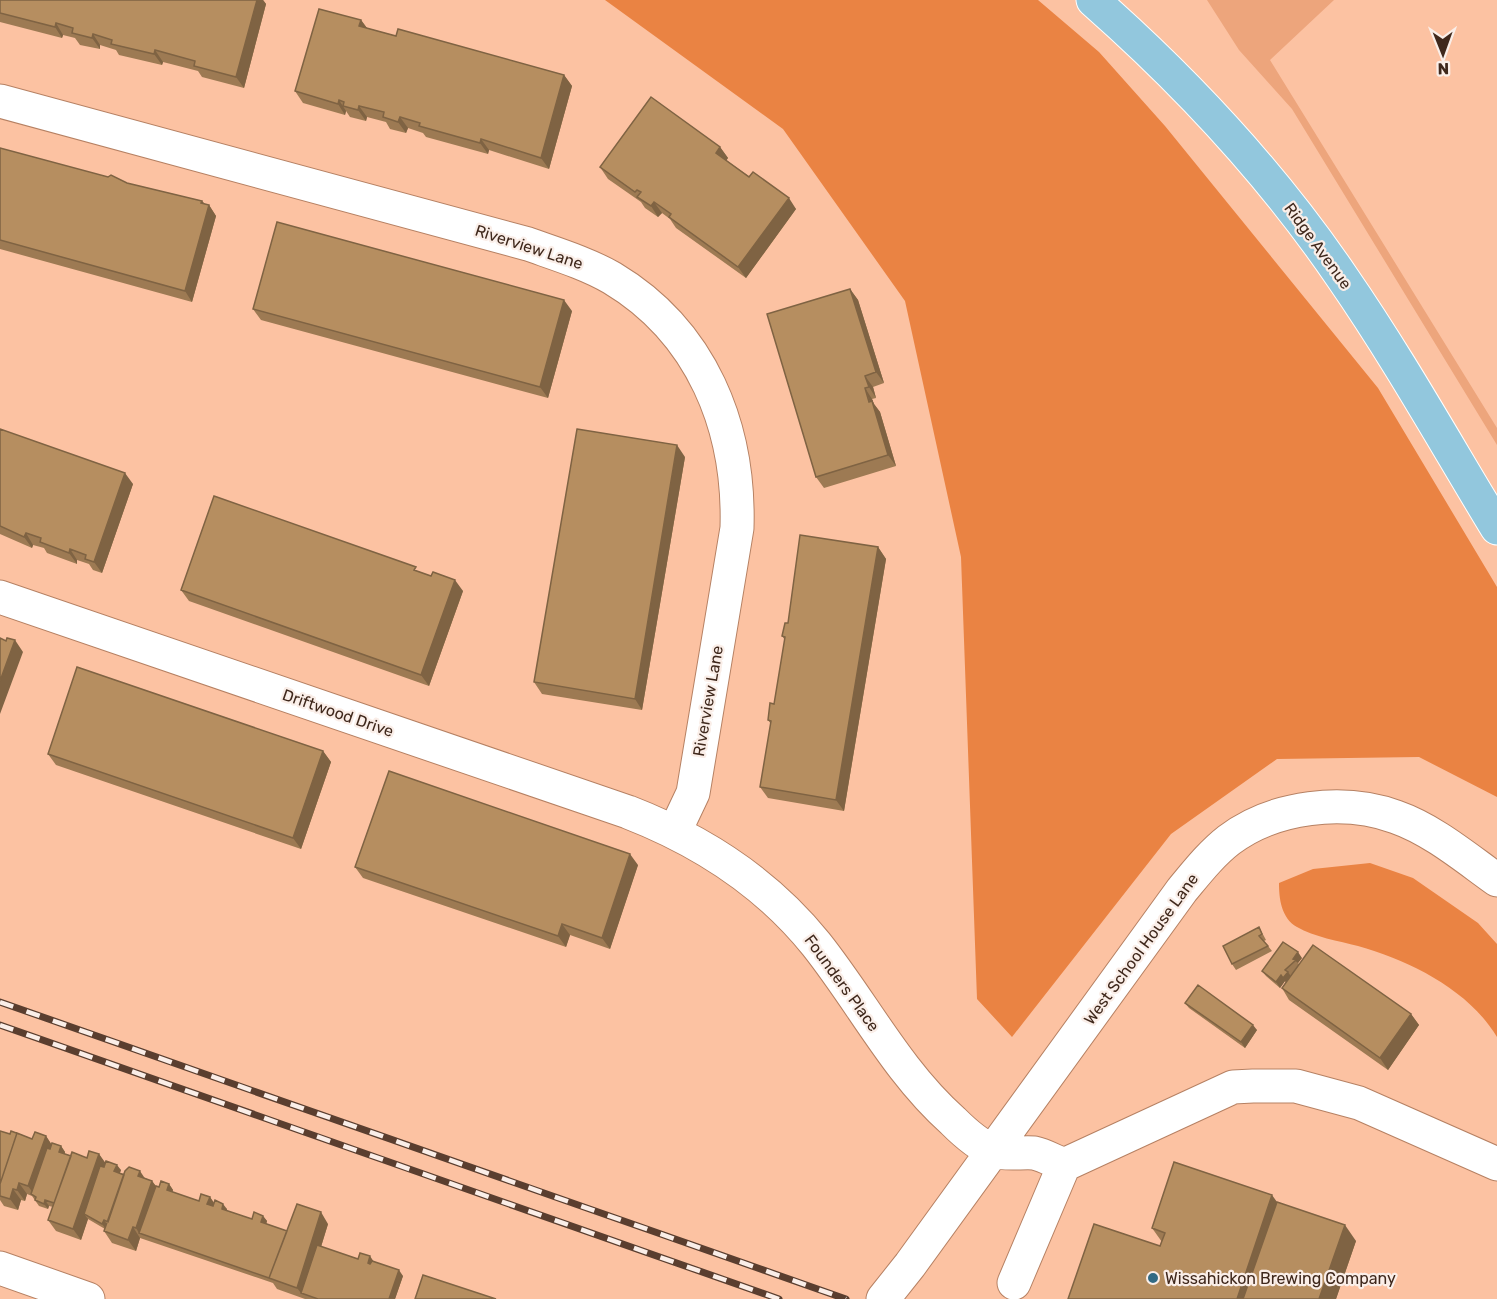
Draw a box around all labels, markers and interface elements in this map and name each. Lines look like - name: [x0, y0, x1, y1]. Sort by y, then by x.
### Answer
- north arrow: [1413, 24, 1473, 84]
- text: N: [1437, 59, 1449, 78]
- street label: Ridge Avenue: [1280, 199, 1356, 293]
- street label: Riverview Lane: [473, 221, 585, 273]
- street label: Riverview Lane: [689, 644, 727, 758]
- street label: Driftwood Drive: [280, 685, 396, 741]
- street label: West School House Lane: [1080, 870, 1202, 1028]
- street label: Founders Place: [800, 931, 884, 1035]
- place label: Wissahickon Brewing Company: [1165, 1269, 1396, 1288]
- marker: Wissahickon Brewing Company: [1146, 1271, 1160, 1285]

